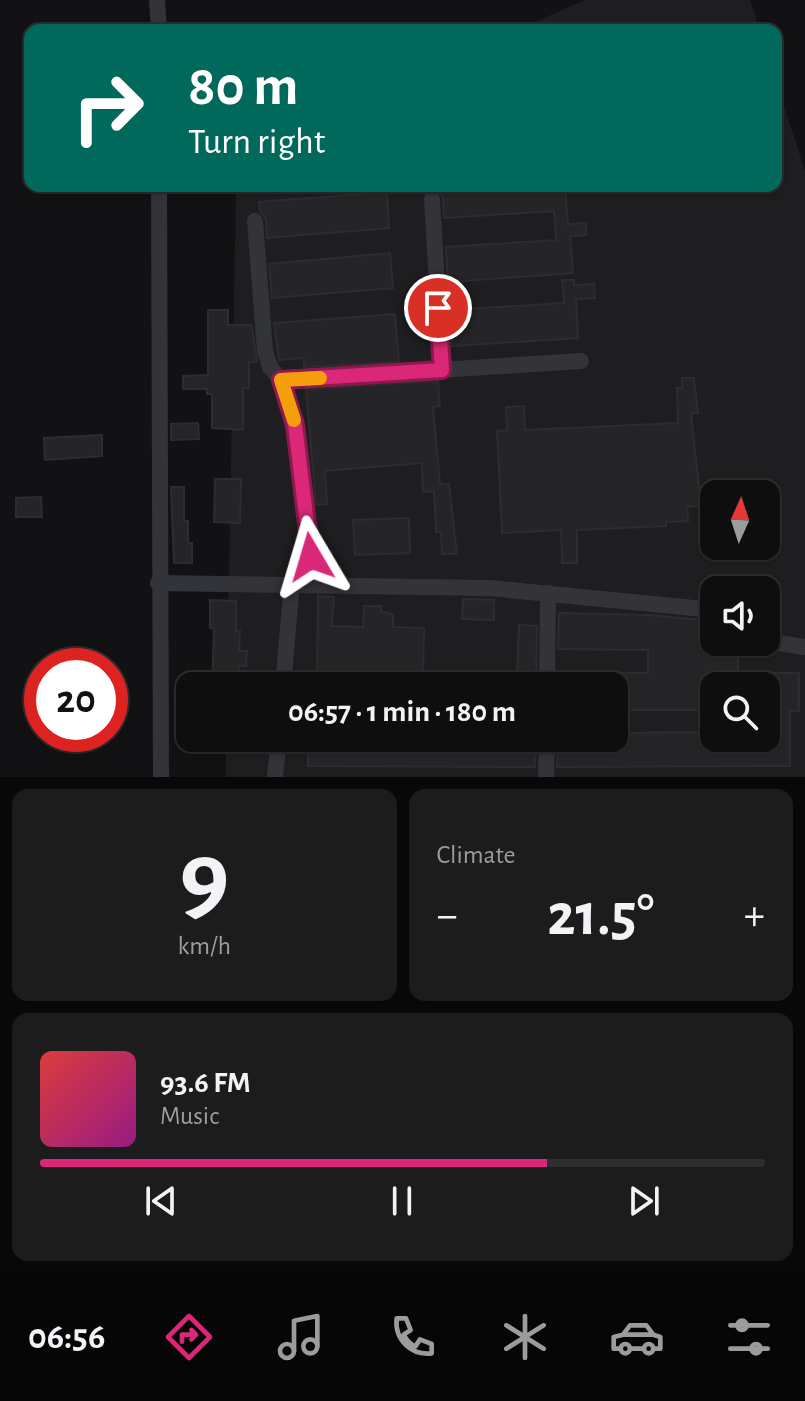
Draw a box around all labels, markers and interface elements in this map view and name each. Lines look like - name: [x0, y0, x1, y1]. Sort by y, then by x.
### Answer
- icon: right: [56, 56, 160, 160]
- text: 80 m: [188, 59, 298, 115]
- text: Turn right: [188, 124, 325, 160]
- pin: [404, 274, 472, 342]
- icon: arrive: [416, 286, 460, 330]
- north arrow: [700, 480, 780, 560]
- map controls: [700, 480, 780, 752]
- position arrow: [269, 515, 353, 599]
- button: sound: [700, 576, 780, 656]
- speed limit sign: 20: [24, 648, 128, 752]
- button: search: [700, 672, 780, 752]
- text: 06:57 · 1 min · 180 m: [288, 697, 516, 727]
- text: 9: [179, 827, 229, 931]
- text: Climate: [437, 842, 515, 868]
- text: 21.5°: [547, 886, 654, 946]
- text: −: [437, 894, 458, 938]
- text: +: [744, 894, 765, 938]
- text: km/h: [177, 933, 231, 959]
- text: 93.6 FM: [160, 1068, 251, 1098]
- text: Music: [160, 1103, 219, 1129]
- icon: previous: [139, 1179, 183, 1223]
- icon: pause: [380, 1179, 424, 1223]
- icon: next: [622, 1179, 666, 1223]
- icon: directions: [161, 1309, 217, 1365]
- icon: music: [273, 1309, 329, 1365]
- icon: phone: [385, 1309, 441, 1365]
- icon: climate: [497, 1309, 553, 1365]
- icon: car: [609, 1309, 665, 1365]
- icon: filters: [721, 1309, 777, 1365]
- text: 06:56: [28, 1319, 105, 1355]

